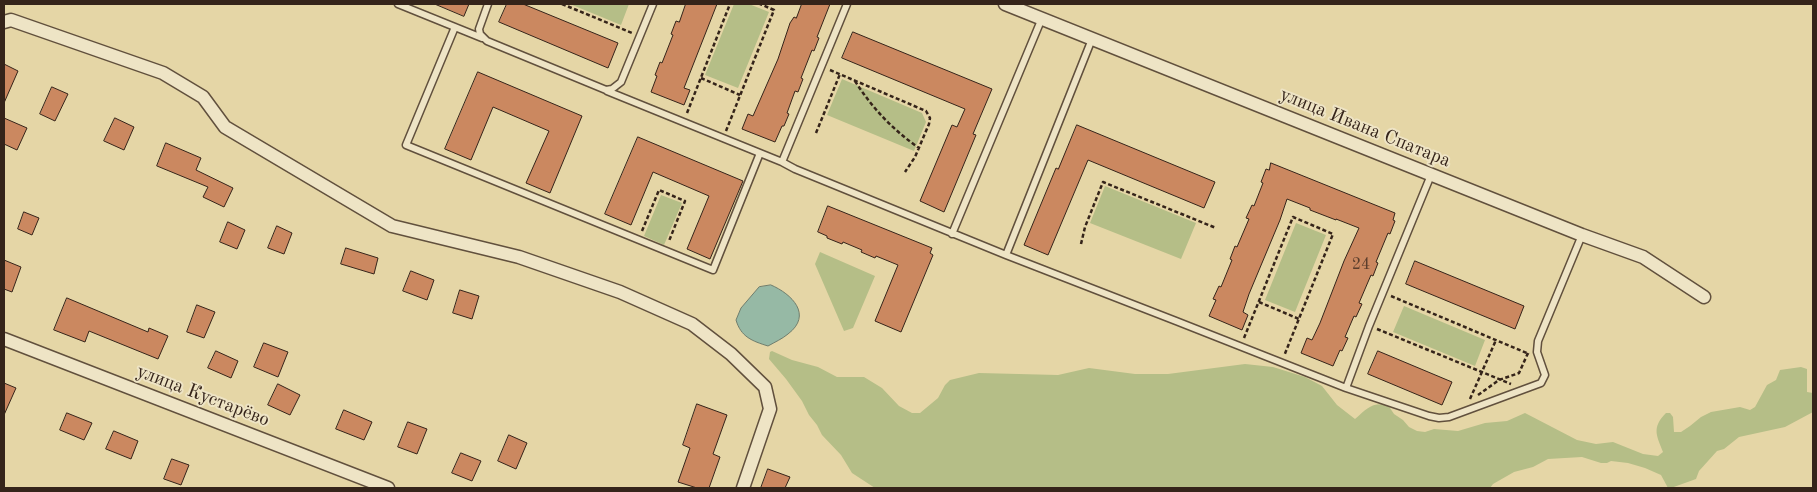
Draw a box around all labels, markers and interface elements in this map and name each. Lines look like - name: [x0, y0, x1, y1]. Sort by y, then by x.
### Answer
- street label: улица Ивана Спатара: [1276, 83, 1454, 173]
- house number: 24: [1352, 255, 1370, 275]
- street label: улица Кустарёво: [133, 360, 273, 432]

